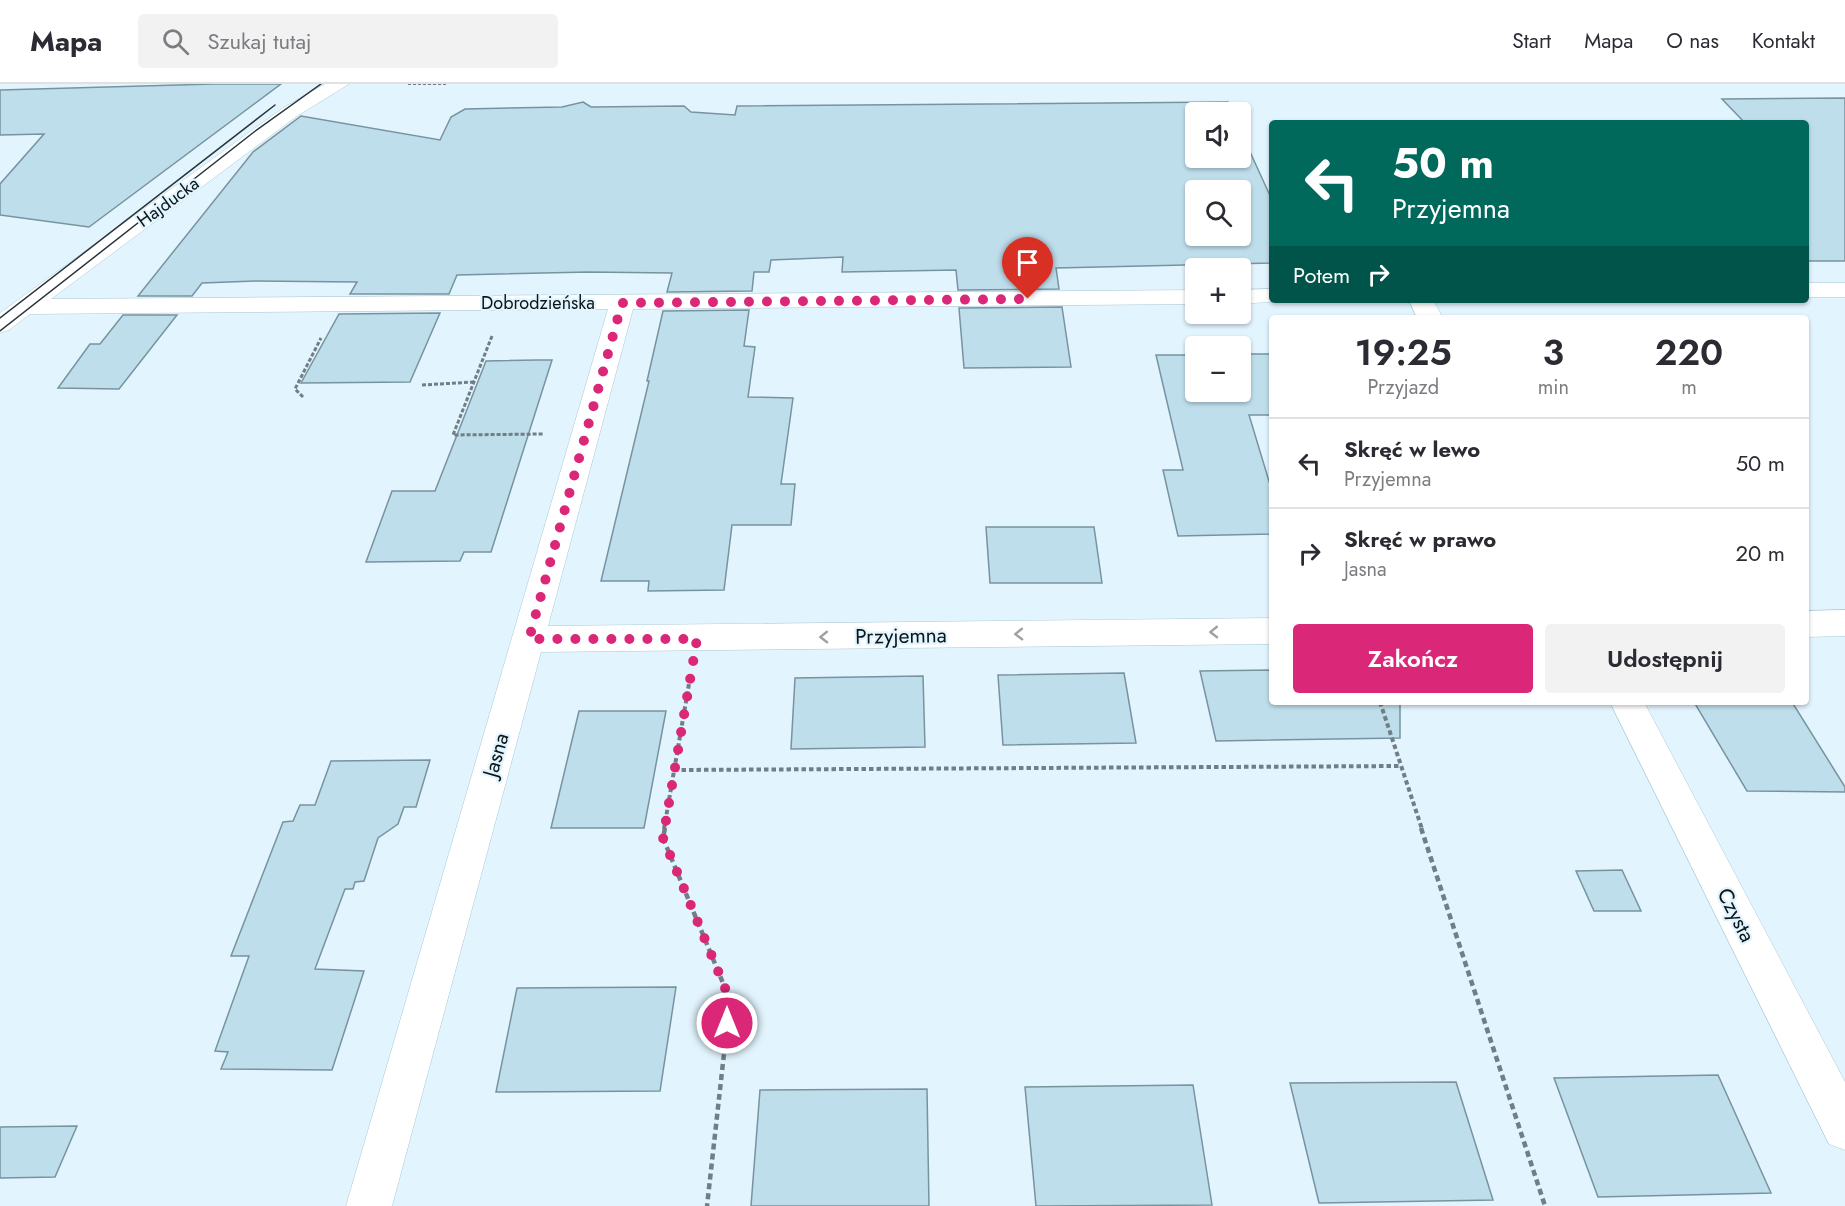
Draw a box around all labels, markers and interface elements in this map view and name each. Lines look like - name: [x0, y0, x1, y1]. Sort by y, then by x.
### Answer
- search box: [138, 14, 558, 68]
- text: Mapa: [30, 21, 102, 62]
- icon: search: [159, 25, 192, 58]
- text: Szukaj tutaj: [207, 25, 311, 57]
- text: Start: [1512, 26, 1551, 56]
- text: Mapa: [1584, 26, 1633, 56]
- text: O nas: [1666, 26, 1719, 56]
- text: Kontakt: [1752, 26, 1815, 56]
- map controls: [1185, 102, 1251, 402]
- button: sound: [1185, 102, 1251, 168]
- text: 50 m: [1392, 133, 1494, 194]
- icon: left: [1293, 144, 1371, 222]
- street label: Hajducka: [132, 171, 204, 233]
- button: search: [1185, 180, 1251, 246]
- text: Przyjemna: [1392, 189, 1510, 228]
- pin: [1002, 237, 1053, 299]
- icon: arrive: [1011, 246, 1044, 279]
- button: +: [1185, 258, 1251, 324]
- icon: right: [1362, 258, 1395, 291]
- text: Potem: [1293, 259, 1350, 291]
- street label: Dobrodzieńska: [481, 290, 595, 316]
- text: 19:25: [1355, 326, 1452, 378]
- text: 3: [1543, 326, 1564, 378]
- text: 220: [1655, 326, 1723, 378]
- button: −: [1185, 336, 1251, 402]
- text: Przyjazd: [1368, 373, 1439, 402]
- text: min: [1538, 373, 1569, 402]
- text: m: [1681, 373, 1697, 402]
- text: Skręć w lewo: [1344, 433, 1480, 465]
- icon: left: [1293, 447, 1326, 480]
- text: 50 m: [1736, 447, 1785, 479]
- text: Przyjemna: [1344, 465, 1431, 494]
- text: Skręć w prawo: [1344, 523, 1496, 555]
- icon: right: [1293, 537, 1326, 570]
- text: 20 m: [1736, 537, 1785, 569]
- text: Jasna: [1344, 555, 1387, 584]
- street label: Przyjemna: [855, 620, 947, 652]
- button: Zakończ: [1293, 624, 1533, 693]
- button: Udostępnij: [1545, 624, 1785, 693]
- one-way arrow: [1209, 625, 1218, 638]
- one-way arrow: [1014, 628, 1023, 640]
- one-way arrow: [819, 631, 828, 643]
- street label: Jasna: [475, 729, 517, 784]
- street label: Czysta: [1710, 883, 1762, 947]
- position arrow: [695, 991, 759, 1055]

